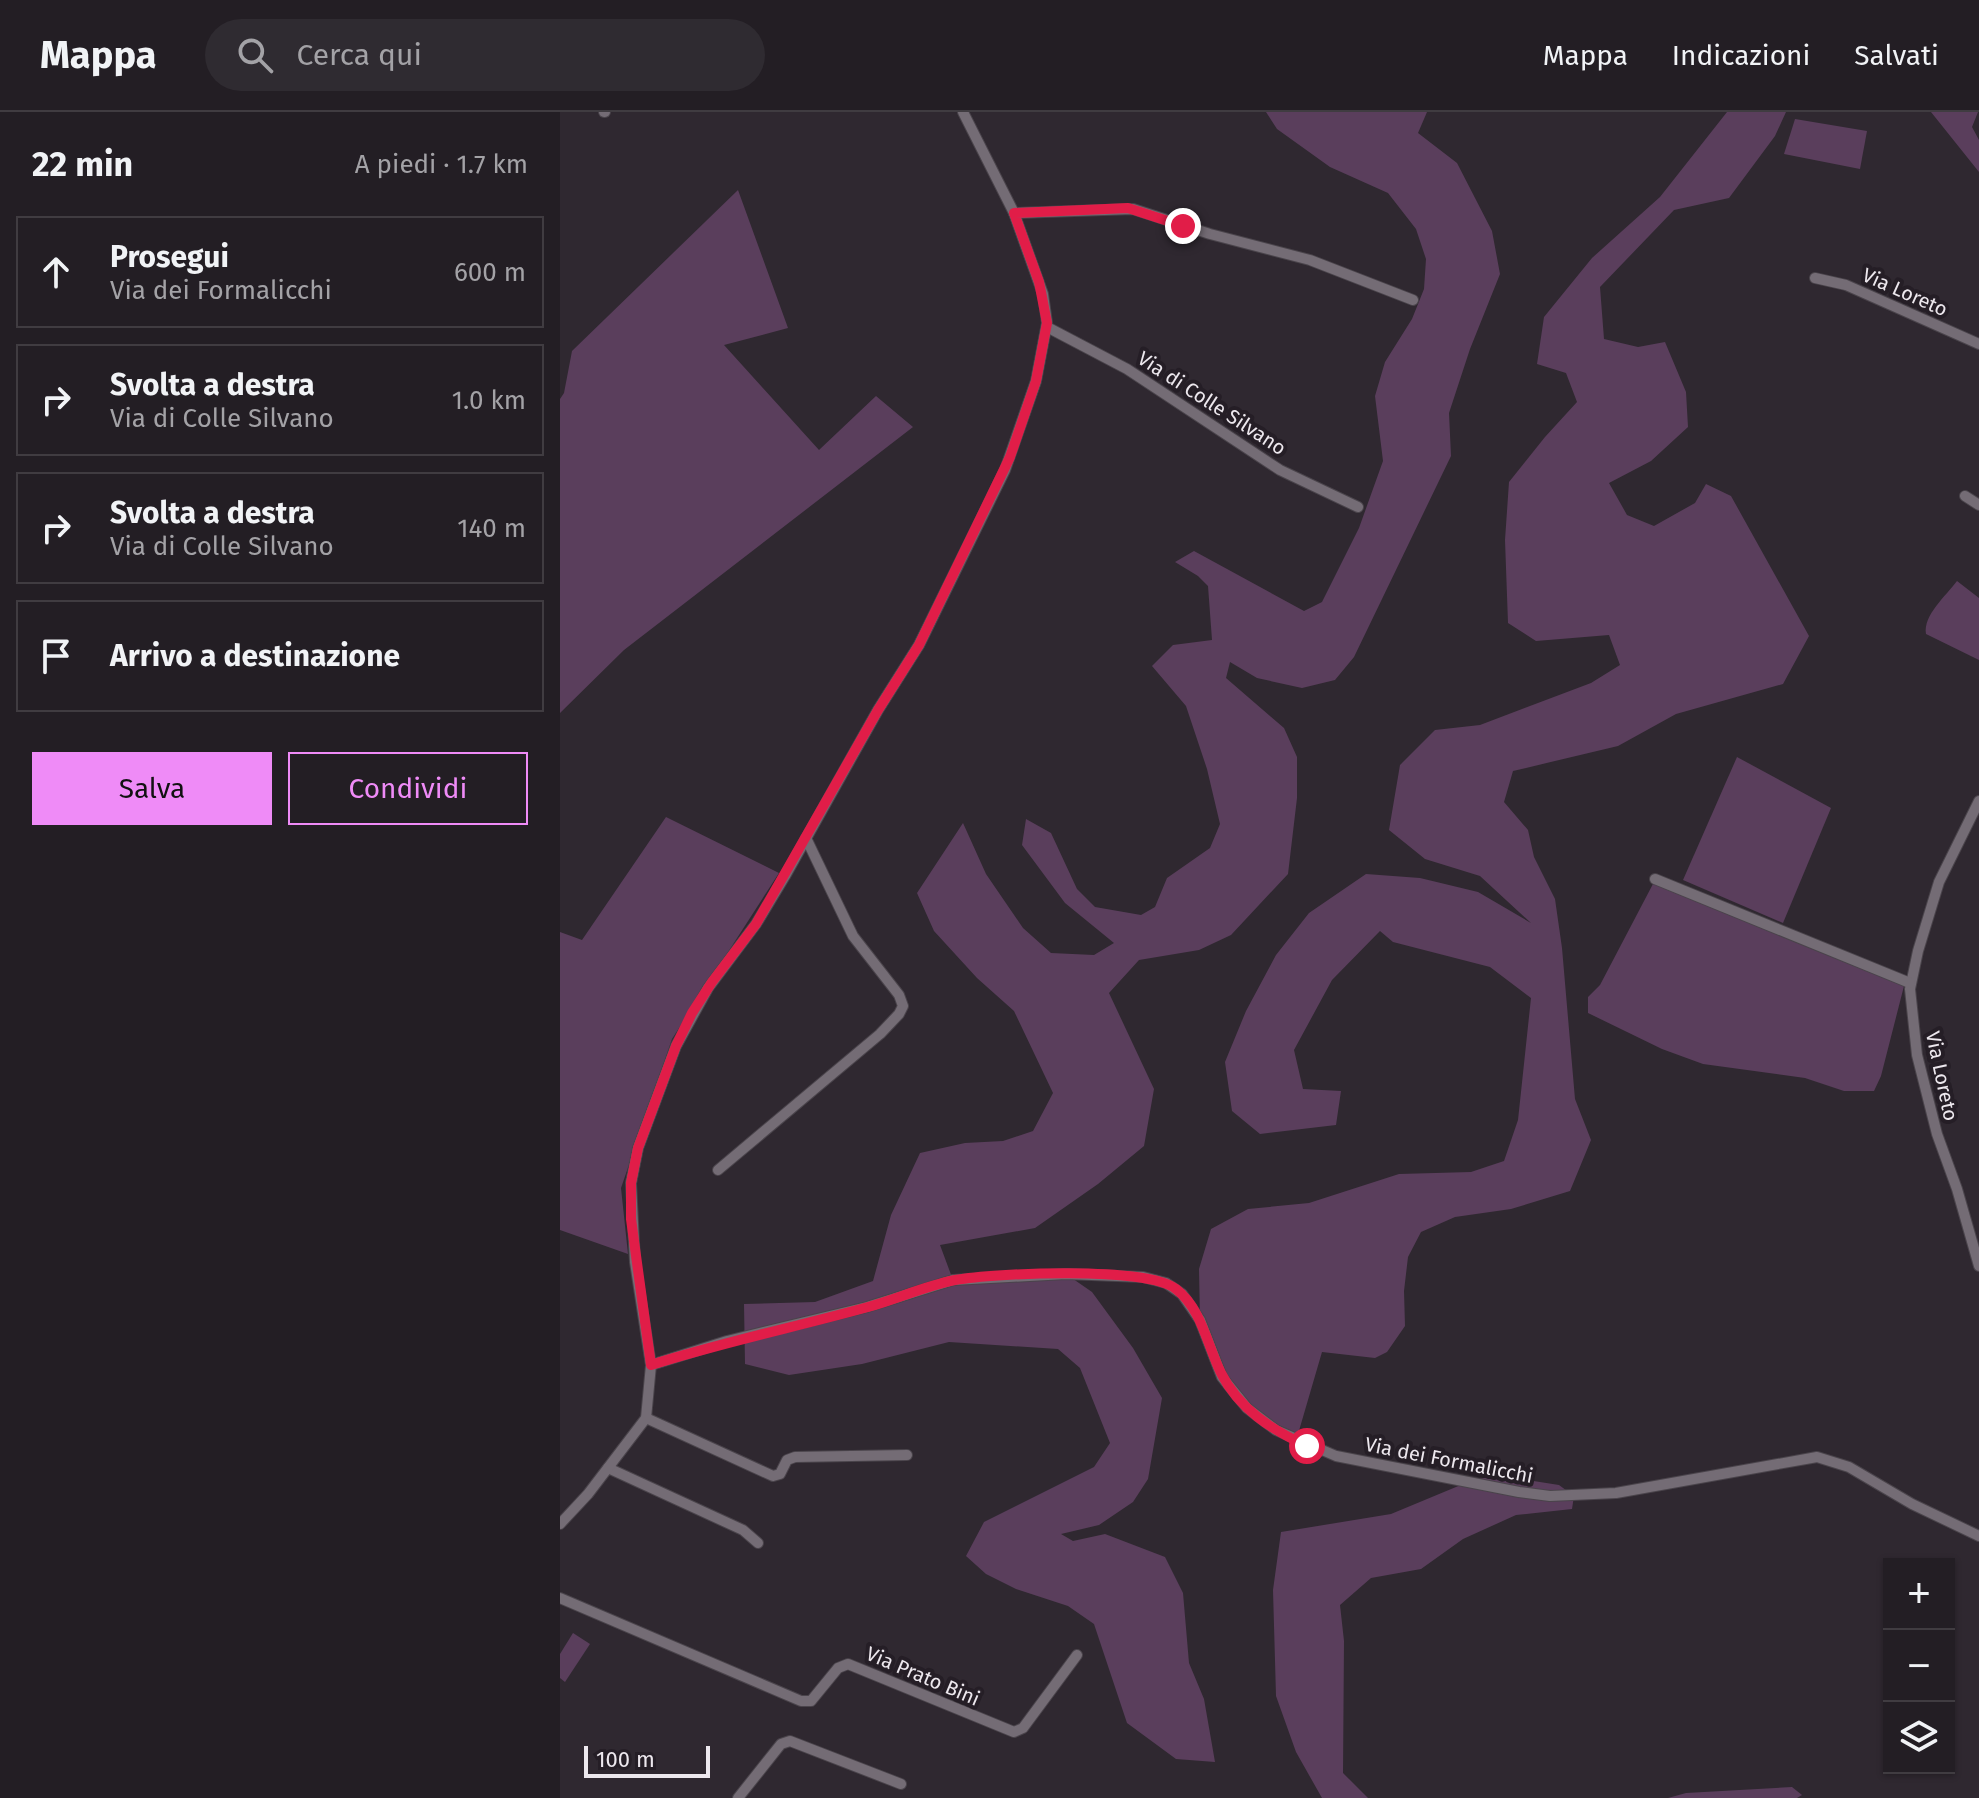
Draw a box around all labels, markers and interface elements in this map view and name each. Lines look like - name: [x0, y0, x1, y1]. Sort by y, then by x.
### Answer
- search box: [205, 19, 765, 91]
- text: Mappa: [40, 32, 157, 78]
- icon: search: [233, 33, 277, 77]
- text: Cerca qui: [297, 37, 422, 73]
- text: Mappa: [1543, 39, 1628, 72]
- text: Indicazioni: [1672, 39, 1810, 72]
- text: Salvati: [1854, 39, 1939, 72]
- text: 22 min: [32, 144, 133, 185]
- text: A piedi · 1.7 km: [355, 149, 528, 180]
- route end: [1165, 208, 1201, 244]
- text: Prosegui: [110, 239, 229, 275]
- icon: ahead: [34, 250, 78, 294]
- text: 600 m: [454, 257, 526, 288]
- street label: Via Loreto: [1859, 263, 1951, 321]
- text: Via dei Formalicchi: [110, 275, 332, 306]
- street label: Via di Colle Silvano: [1133, 346, 1291, 460]
- text: Svolta a destra: [110, 367, 315, 403]
- icon: right: [34, 378, 78, 422]
- text: 1.0 km: [452, 385, 526, 416]
- text: Via di Colle Silvano: [110, 403, 334, 434]
- text: Svolta a destra: [110, 495, 315, 531]
- icon: right: [34, 506, 78, 550]
- text: 140 m: [457, 513, 526, 544]
- text: Via di Colle Silvano: [110, 531, 334, 562]
- icon: arrive: [34, 634, 78, 678]
- text: Arrivo a destinazione: [110, 638, 400, 674]
- button: Salva: [32, 752, 272, 825]
- button: Condividi: [288, 752, 528, 825]
- street label: Via Loreto: [1921, 1029, 1963, 1123]
- route start: [1289, 1428, 1325, 1464]
- street label: Via dei Formalicchi: [1363, 1432, 1535, 1488]
- map controls: [1883, 1558, 1955, 1774]
- button: +: [1883, 1558, 1955, 1630]
- button: −: [1883, 1630, 1955, 1702]
- street label: Via Prato Bini: [863, 1641, 983, 1711]
- button: layers: [1883, 1702, 1955, 1774]
- scale bar: [584, 1742, 710, 1778]
- text: 100 m: [596, 1746, 655, 1773]

